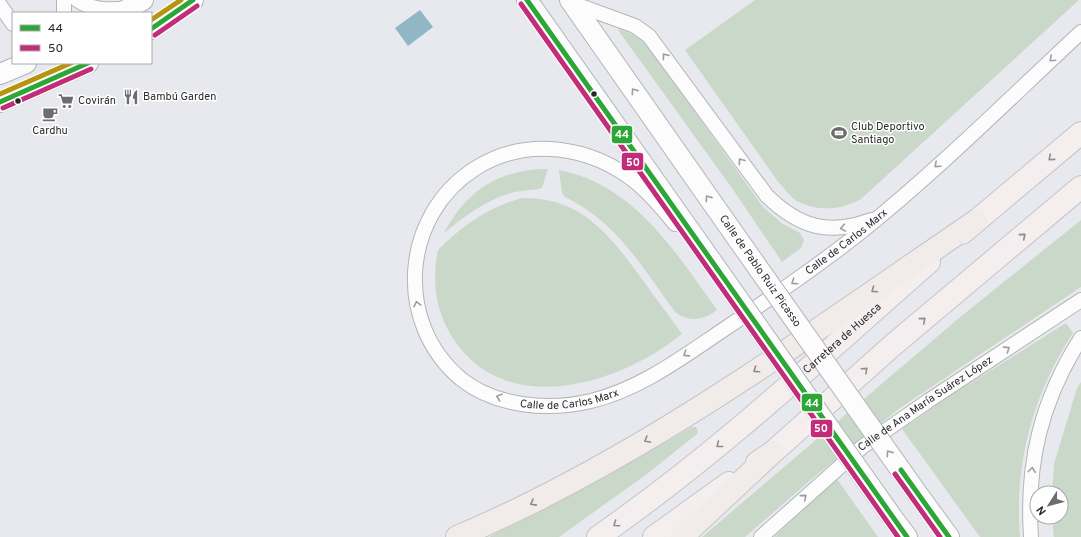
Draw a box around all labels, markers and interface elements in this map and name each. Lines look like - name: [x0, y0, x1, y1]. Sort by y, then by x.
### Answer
- legend: [12, 12, 152, 64]
- text: 44: [48, 21, 63, 37]
- text: 50: [48, 41, 63, 57]
- one-way arrow: [662, 53, 669, 60]
- one-way arrow: [1050, 54, 1057, 61]
- restaurant icon: Bambú Garden: [122, 88, 140, 106]
- one-way arrow: [631, 88, 639, 95]
- unlabelled marker: [589, 89, 599, 99]
- place label: Bambú Garden: [143, 90, 216, 104]
- supermarket icon: Covirán: [57, 92, 75, 110]
- place label: Covirán: [78, 94, 116, 108]
- unlabelled marker: [13, 96, 23, 106]
- cafe icon: Cardhu: [41, 105, 59, 123]
- place label: Club Deportivo Santiago: [851, 120, 925, 147]
- place label: Cardhu: [32, 124, 68, 138]
- sports icon: Club Deportivo Santiago: [830, 124, 848, 142]
- line badge: 44: [611, 125, 633, 144]
- text: 44: [615, 128, 629, 142]
- line badge: 50: [621, 152, 644, 171]
- one-way arrow: [1048, 153, 1056, 160]
- text: 50: [626, 156, 640, 170]
- one-way arrow: [738, 158, 746, 165]
- one-way arrow: [935, 161, 942, 168]
- one-way arrow: [706, 195, 713, 202]
- street label: Calle de Carlos Marx: [803, 206, 891, 278]
- street label: Calle de Pablo Ruiz Picasso: [716, 212, 804, 330]
- one-way arrow: [840, 223, 846, 231]
- one-way arrow: [1018, 234, 1025, 241]
- one-way arrow: [791, 277, 798, 285]
- one-way arrow: [872, 285, 879, 292]
- street label: Carretera de Huesca: [800, 300, 885, 377]
- one-way arrow: [413, 301, 421, 308]
- one-way arrow: [919, 317, 926, 324]
- one-way arrow: [1003, 346, 1010, 354]
- one-way arrow: [683, 350, 690, 357]
- street label: Calle de Ana María Suárez López: [855, 353, 996, 455]
- one-way arrow: [753, 365, 760, 373]
- one-way arrow: [860, 367, 868, 375]
- street label: Calle de Carlos Marx: [519, 386, 621, 413]
- line badge: 44: [801, 393, 823, 412]
- one-way arrow: [495, 394, 502, 402]
- text: 44: [805, 397, 819, 411]
- line badge: 50: [810, 419, 833, 438]
- text: 50: [814, 422, 828, 436]
- one-way arrow: [644, 435, 651, 442]
- one-way arrow: [717, 440, 724, 447]
- one-way arrow: [886, 450, 894, 457]
- one-way arrow: [1027, 467, 1036, 473]
- north arrow: [1029, 485, 1069, 525]
- one-way arrow: [800, 494, 807, 501]
- one-way arrow: [530, 498, 537, 505]
- text: N: [1034, 503, 1050, 518]
- one-way arrow: [614, 519, 621, 526]

